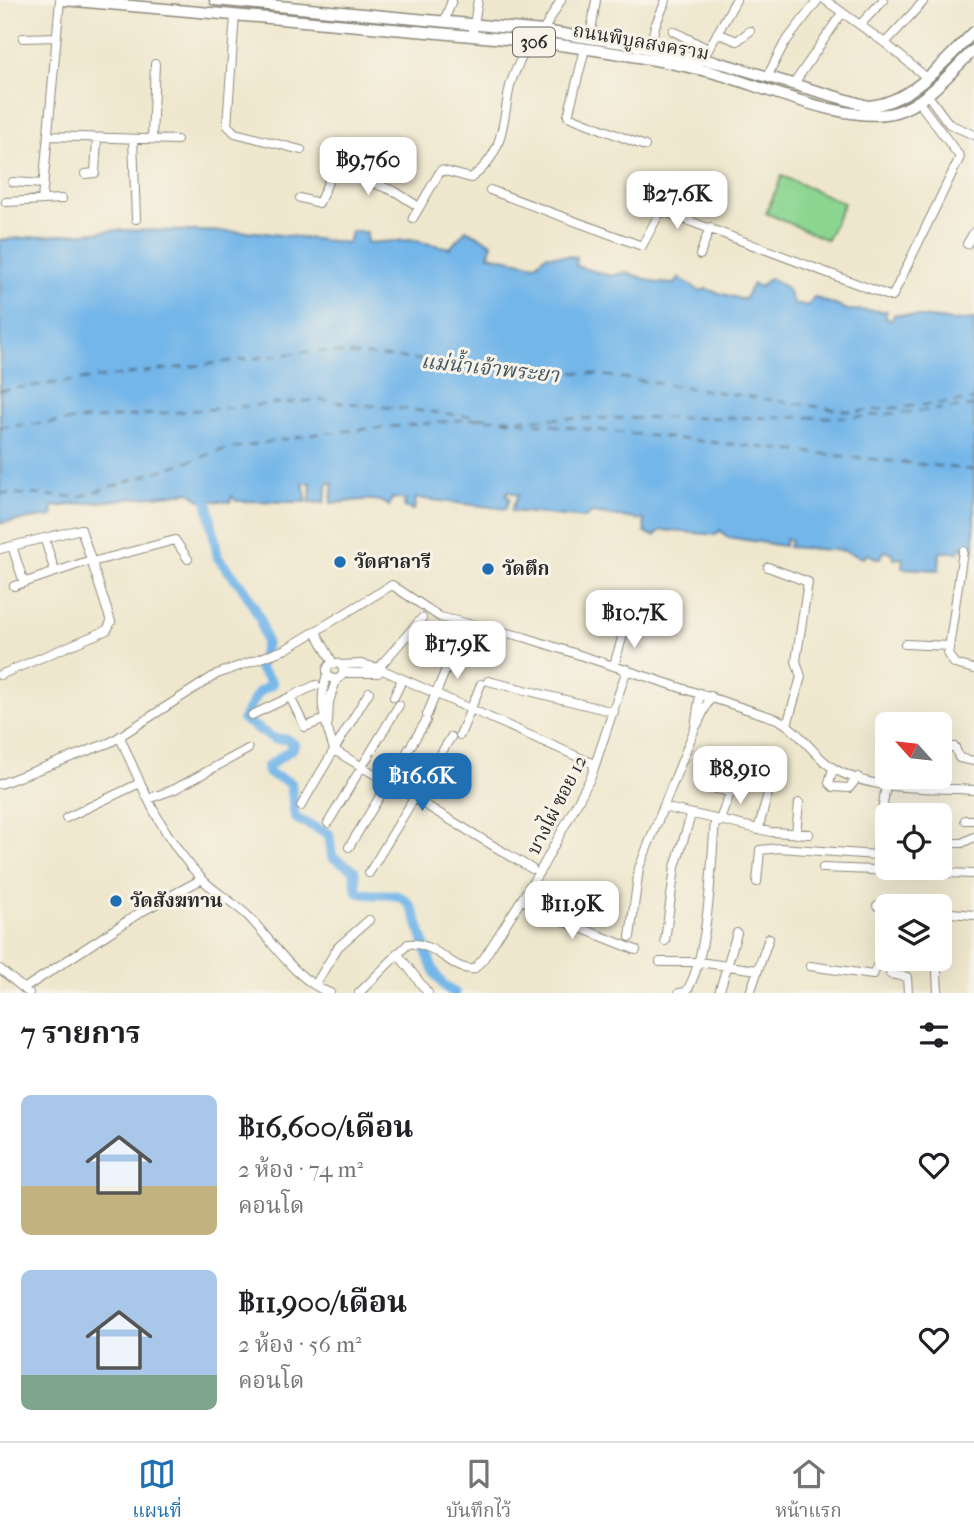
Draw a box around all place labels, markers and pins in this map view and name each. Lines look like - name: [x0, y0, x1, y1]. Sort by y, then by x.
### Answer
- pin: ฿9,760: [311, 138, 425, 197]
- pin: ฿27.6K: [620, 172, 734, 231]
- place label: วัดศาลารี: [354, 551, 431, 573]
- marker: วัดศาลารี: [332, 554, 348, 570]
- place label: วัดตึก: [502, 558, 550, 580]
- marker: วัดตึก: [480, 561, 496, 577]
- pin: ฿10.7K: [577, 590, 691, 650]
- pin: ฿17.9K: [400, 622, 514, 681]
- pin: ฿8,910: [683, 746, 797, 806]
- pin: ฿16.6K: [365, 754, 479, 813]
- pin: ฿11.9K: [515, 881, 629, 941]
- place label: วัดสังฆทาน: [130, 890, 223, 912]
- marker: วัดสังฆทาน: [108, 893, 124, 909]

